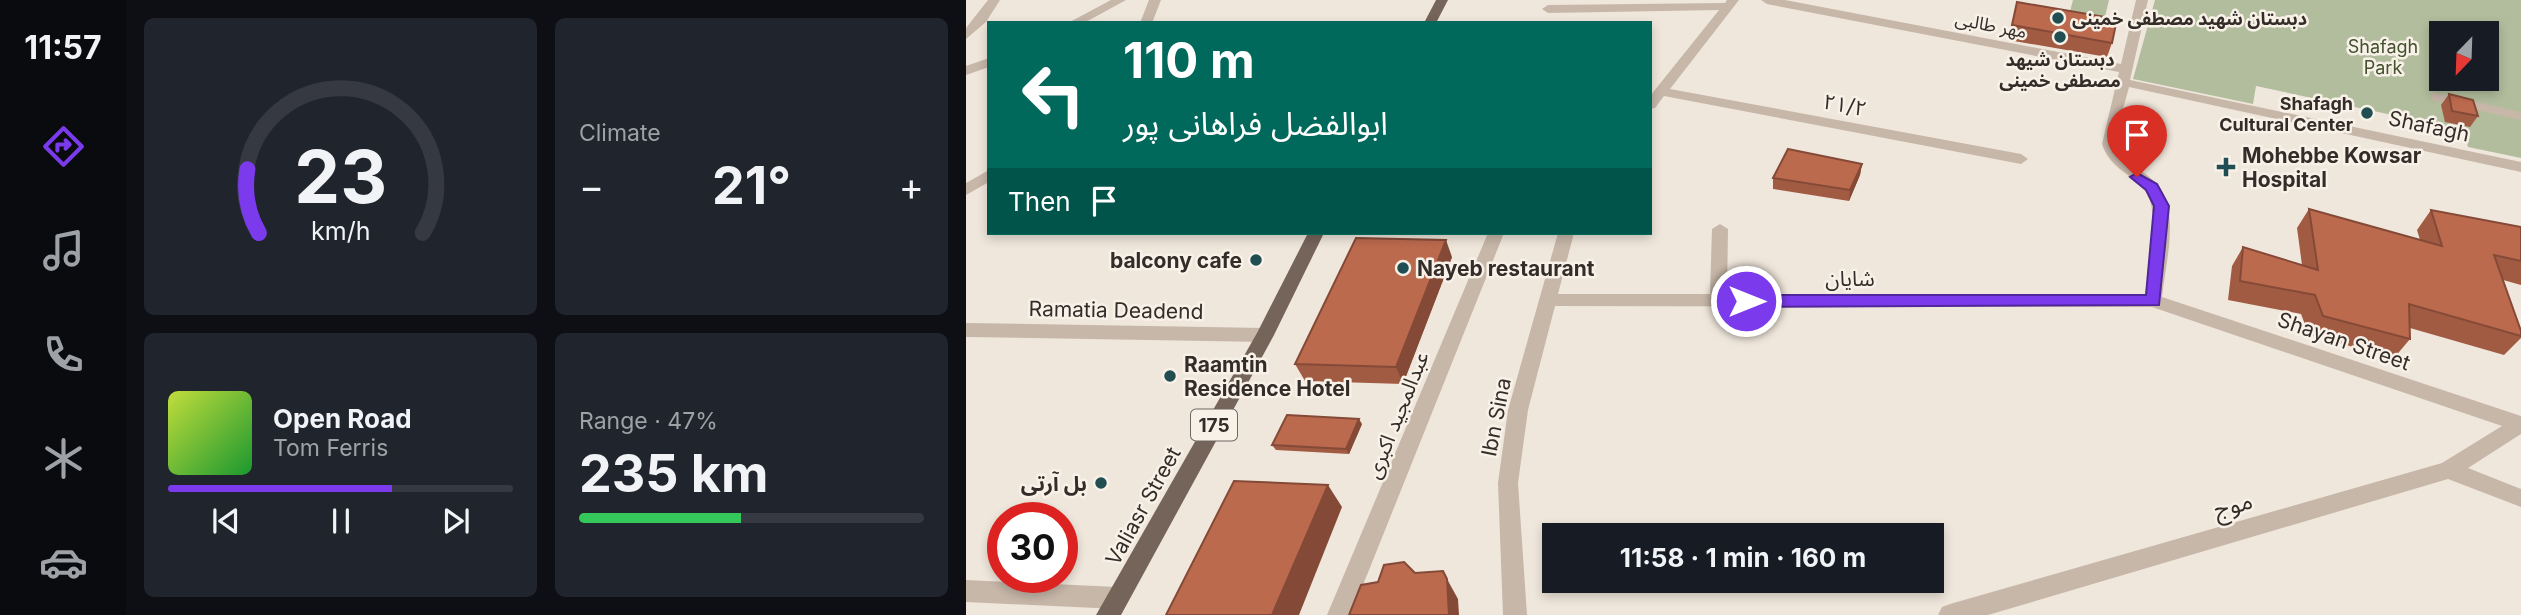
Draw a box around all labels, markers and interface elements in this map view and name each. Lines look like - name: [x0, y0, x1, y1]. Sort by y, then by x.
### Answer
- street label: مهر طالبی: [1953, 8, 2028, 43]
- place label: دبستان شهید مصطفی خمینی: [2072, 8, 2307, 29]
- marker: دبستان شهید مصطفی خمینی: [2050, 10, 2066, 26]
- north arrow: [2429, 21, 2499, 91]
- map controls: [2429, 21, 2499, 91]
- text: 11:57: [24, 28, 102, 67]
- marker: دبستان شیهد مصطفی خمینی: [2052, 29, 2068, 45]
- text: 110 m: [1123, 31, 1255, 90]
- park label: Shafagh Park: [2348, 36, 2418, 78]
- icon: left: [1008, 49, 1099, 140]
- place label: دبستان شیهد مصطفی خمینی: [1999, 49, 2121, 91]
- street label: ۲۱/۲: [1821, 89, 1869, 121]
- place label: Shafagh Cultural Center: [2219, 93, 2353, 135]
- text: ابوالفضل فراهانی پور: [1123, 104, 1388, 143]
- pin: [2107, 105, 2167, 177]
- marker: Shafagh Cultural Center: [2359, 105, 2375, 121]
- street label: Shafagh: [2386, 105, 2472, 147]
- icon: arrive: [2118, 116, 2156, 154]
- text: Climate: [579, 119, 661, 147]
- icon: directions: [39, 122, 88, 171]
- text: 23: [294, 132, 387, 221]
- place label: Mohebbe Kowsar Hospital: [2242, 143, 2422, 192]
- text: 21°: [712, 154, 791, 217]
- marker: Mohebbe Kowsar Hospital: [2216, 157, 2236, 177]
- text: −: [579, 163, 604, 209]
- text: +: [899, 163, 924, 209]
- icon: arrive: [1085, 182, 1123, 220]
- text: Then: [1008, 186, 1071, 217]
- text: km/h: [311, 215, 370, 245]
- icon: music: [39, 226, 88, 275]
- place label: balcony cafe: [1110, 248, 1242, 273]
- marker: balcony cafe: [1248, 252, 1264, 268]
- place label: Nayeb restaurant: [1417, 256, 1595, 281]
- marker: Nayeb restaurant: [1395, 260, 1411, 276]
- position arrow: [1709, 264, 1783, 338]
- street label: شایان: [1825, 266, 1875, 291]
- street label: Ramatia Deadend: [1028, 296, 1204, 324]
- street label: Shayan Street: [2274, 307, 2414, 375]
- icon: phone: [39, 330, 88, 379]
- street label: عبدالمجید اکبری: [1360, 348, 1434, 482]
- place label: Raamtin Residence Hotel: [1184, 352, 1350, 401]
- marker: Raamtin Residence Hotel: [1162, 368, 1178, 384]
- street label: Ibn Sina: [1476, 376, 1516, 458]
- text: Open Road: [273, 403, 412, 434]
- text: Range · 47%: [579, 407, 718, 435]
- road number: 175: [1191, 410, 1237, 440]
- icon: climate: [39, 434, 88, 483]
- text: Tom Ferris: [273, 434, 388, 462]
- text: 235 km: [579, 442, 769, 505]
- street label: Valiasr Street: [1100, 442, 1186, 569]
- place label: بل آرتی: [1021, 471, 1087, 496]
- marker: بل آرتی: [1093, 475, 1109, 491]
- street label: موج: [2210, 486, 2257, 527]
- icon: previous: [207, 502, 245, 540]
- icon: pause: [322, 502, 360, 540]
- icon: next: [437, 502, 475, 540]
- speed limit sign: 30: [987, 502, 1078, 593]
- icon: car: [39, 538, 88, 587]
- text: 11:58 · 1 min · 160 m: [1620, 542, 1866, 573]

